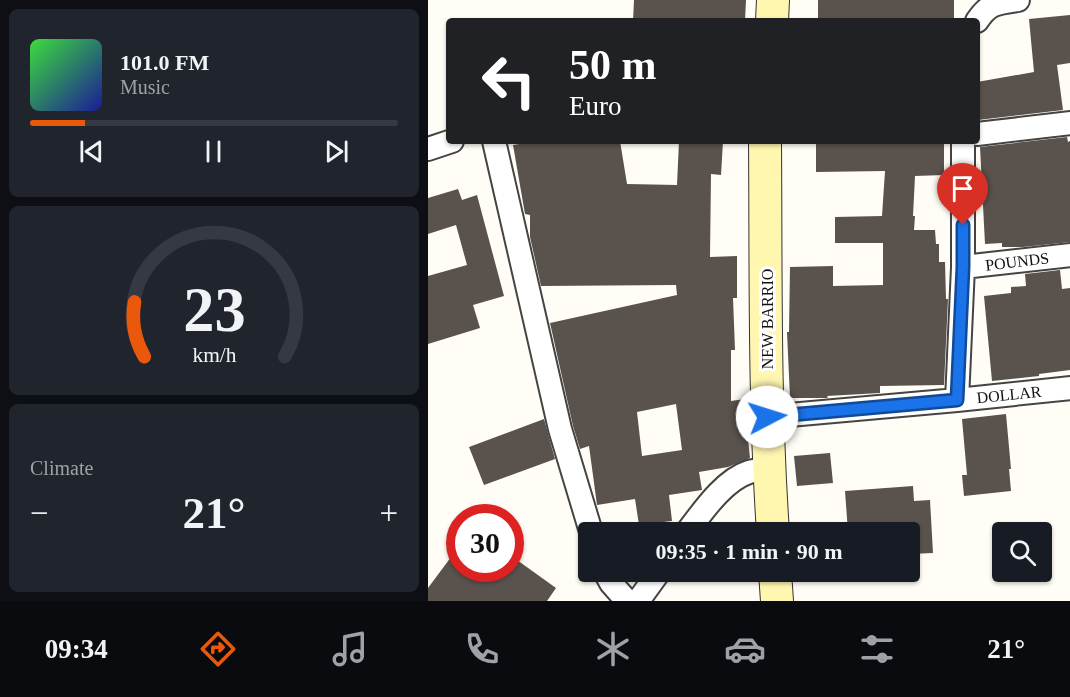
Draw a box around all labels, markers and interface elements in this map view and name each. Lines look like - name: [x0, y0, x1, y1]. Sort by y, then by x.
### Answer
- icon: left: [470, 42, 548, 120]
- text: 50 m: [569, 42, 657, 88]
- text: 101.0 FM: [120, 50, 209, 75]
- text: Music: [120, 76, 170, 98]
- text: Euro: [569, 91, 621, 121]
- icon: previous: [75, 135, 108, 168]
- icon: pause: [197, 135, 230, 168]
- icon: next: [320, 135, 353, 168]
- pin: [937, 163, 988, 225]
- icon: arrive: [946, 172, 979, 205]
- street label: POUNDS: [984, 249, 1050, 274]
- street label: NEW BARRIO: [759, 269, 776, 369]
- text: 23: [183, 276, 245, 345]
- text: km/h: [192, 344, 236, 368]
- street label: DOLLAR: [976, 383, 1043, 406]
- position arrow: [735, 385, 799, 449]
- text: Climate: [30, 457, 93, 479]
- text: 21°: [183, 488, 246, 538]
- text: −: [30, 495, 49, 531]
- text: +: [379, 495, 398, 531]
- speed limit sign: 30: [446, 504, 524, 582]
- map controls: [992, 522, 1052, 582]
- button: search: [992, 522, 1052, 582]
- text: 09:35 · 1 min · 90 m: [656, 539, 843, 564]
- icon: directions: [197, 628, 239, 670]
- icon: music: [329, 628, 371, 670]
- icon: phone: [461, 628, 503, 670]
- icon: climate: [592, 628, 634, 670]
- icon: car: [724, 628, 766, 670]
- icon: filters: [856, 628, 898, 670]
- text: 09:34: [45, 634, 108, 664]
- text: 21°: [987, 634, 1025, 664]

